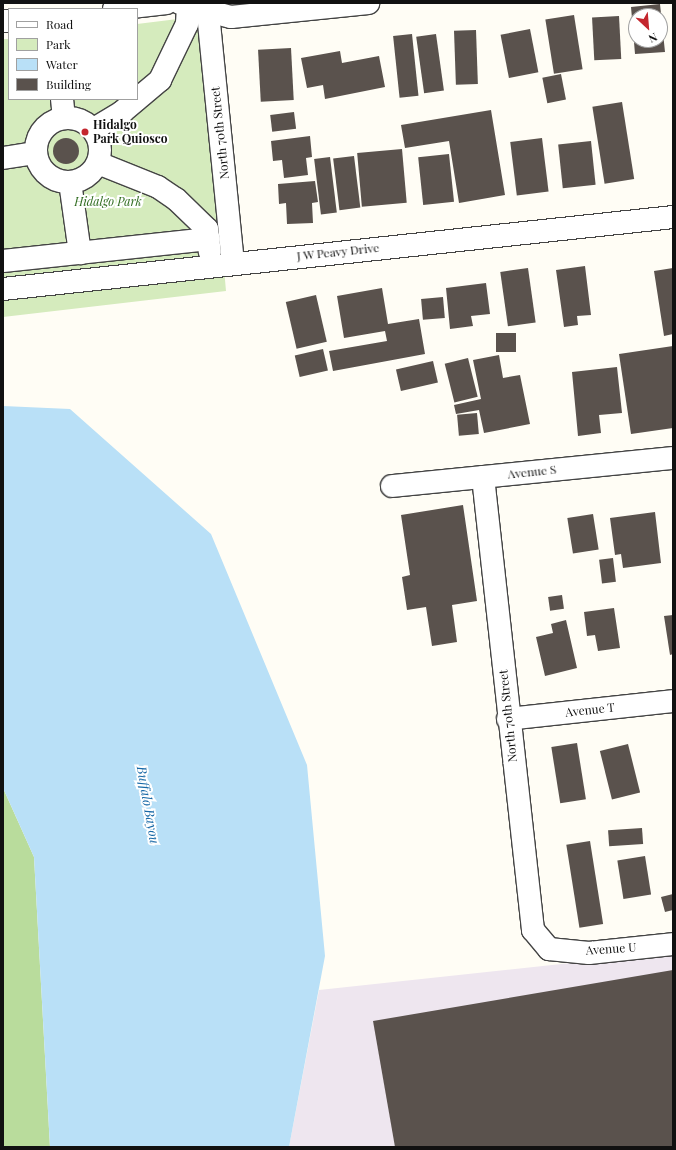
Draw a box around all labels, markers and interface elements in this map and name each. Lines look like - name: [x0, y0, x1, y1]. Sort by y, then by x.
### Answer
- legend: [8, 8, 138, 100]
- north arrow: [628, 8, 668, 48]
- text: Road: [46, 16, 73, 32]
- text: N: [646, 30, 660, 47]
- text: Park: [46, 36, 71, 52]
- text: Water: [46, 56, 78, 72]
- text: Building: [46, 76, 91, 92]
- street label: North 70th Street: [208, 86, 232, 180]
- place label: Hidalgo Park Quiosco: [93, 118, 167, 146]
- marker: Hidalgo Park Quiosco: [80, 127, 90, 137]
- park label: Hidalgo Park: [74, 195, 142, 209]
- street label: J W Peavy Drive: [296, 240, 380, 264]
- street label: Avenue S: [507, 462, 557, 482]
- street label: North 70th Street: [496, 669, 520, 763]
- street label: Avenue T: [564, 700, 616, 720]
- water label: Buffalo Bayou: [133, 765, 163, 845]
- street label: Avenue U: [585, 940, 637, 958]

